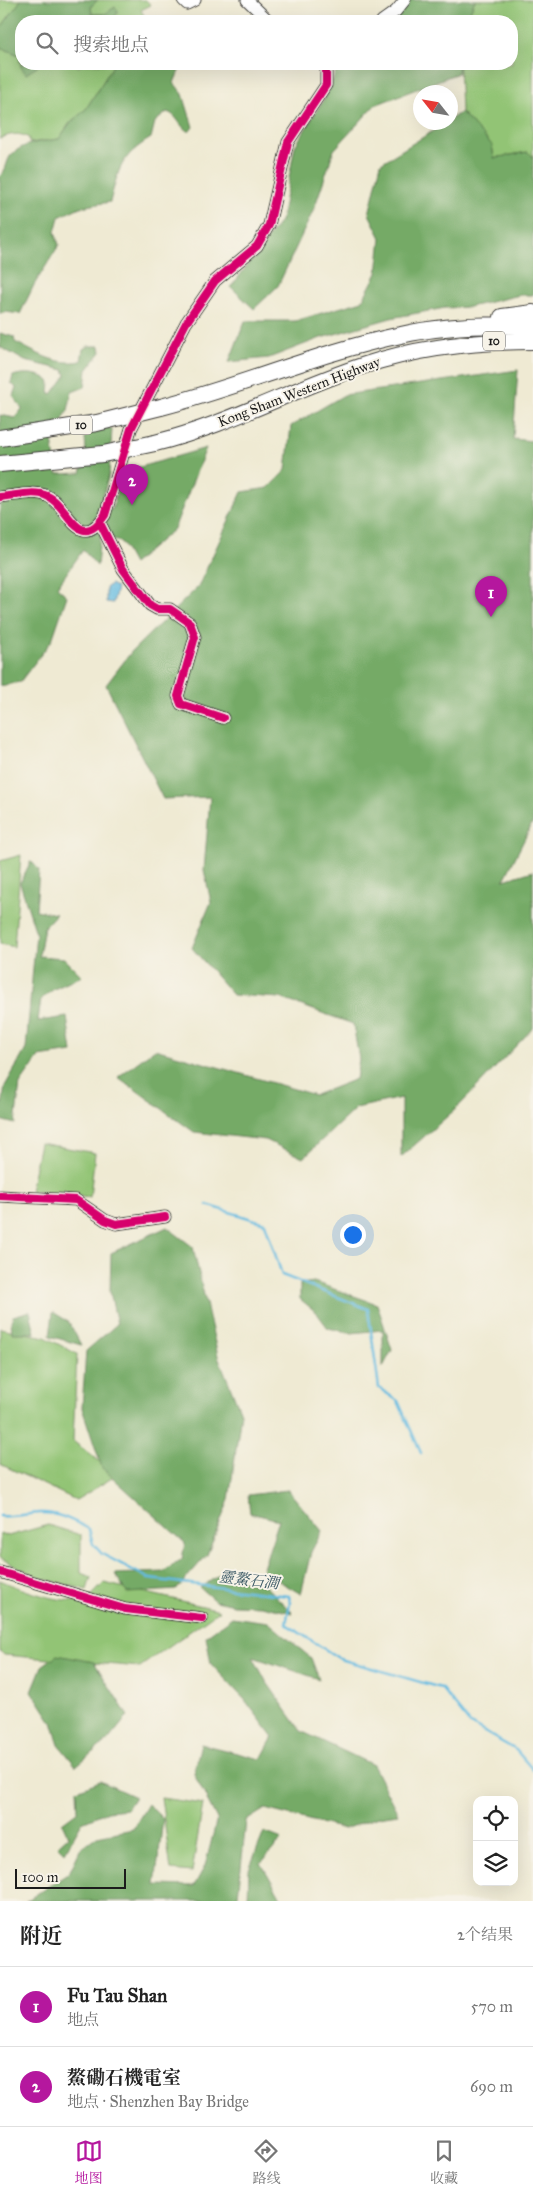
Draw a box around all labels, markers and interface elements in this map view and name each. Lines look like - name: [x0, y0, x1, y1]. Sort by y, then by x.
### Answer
- search box: [15, 15, 518, 70]
- icon: search: [33, 29, 61, 57]
- text: 搜索地点: [73, 33, 149, 56]
- north arrow: [413, 85, 458, 130]
- road number: 10: [483, 332, 505, 351]
- street label: Kong Sham Western Highway: [215, 353, 383, 431]
- road number: 10: [70, 416, 92, 434]
- pin: 2: [116, 464, 148, 505]
- pin: 1: [475, 576, 507, 617]
- your location: [340, 1222, 366, 1248]
- water label: 靈鰲石澗: [218, 1567, 283, 1593]
- map controls: [473, 1796, 518, 1886]
- button: locate: [473, 1796, 518, 1841]
- button: layers: [473, 1841, 518, 1886]
- scale bar: [15, 1866, 126, 1889]
- text: 100 m: [22, 1869, 59, 1886]
- text: 附近: [20, 1923, 62, 1949]
- text: 2个结果: [457, 1925, 513, 1944]
- text: Fu Tau Shan: [67, 1984, 167, 2007]
- text: 1: [33, 1997, 39, 2016]
- text: 570 m: [471, 1997, 513, 2016]
- text: 地点: [67, 2010, 99, 2029]
- text: 鰲磡石機電室: [67, 2066, 181, 2089]
- text: 2: [32, 2077, 40, 2096]
- text: 690 m: [470, 2077, 513, 2096]
- text: 地点 · Shenzhen Bay Bridge: [67, 2092, 249, 2111]
- tab: 地图: [75, 2137, 103, 2187]
- tab: 路线: [252, 2137, 280, 2187]
- tab: 收藏: [430, 2137, 458, 2187]

